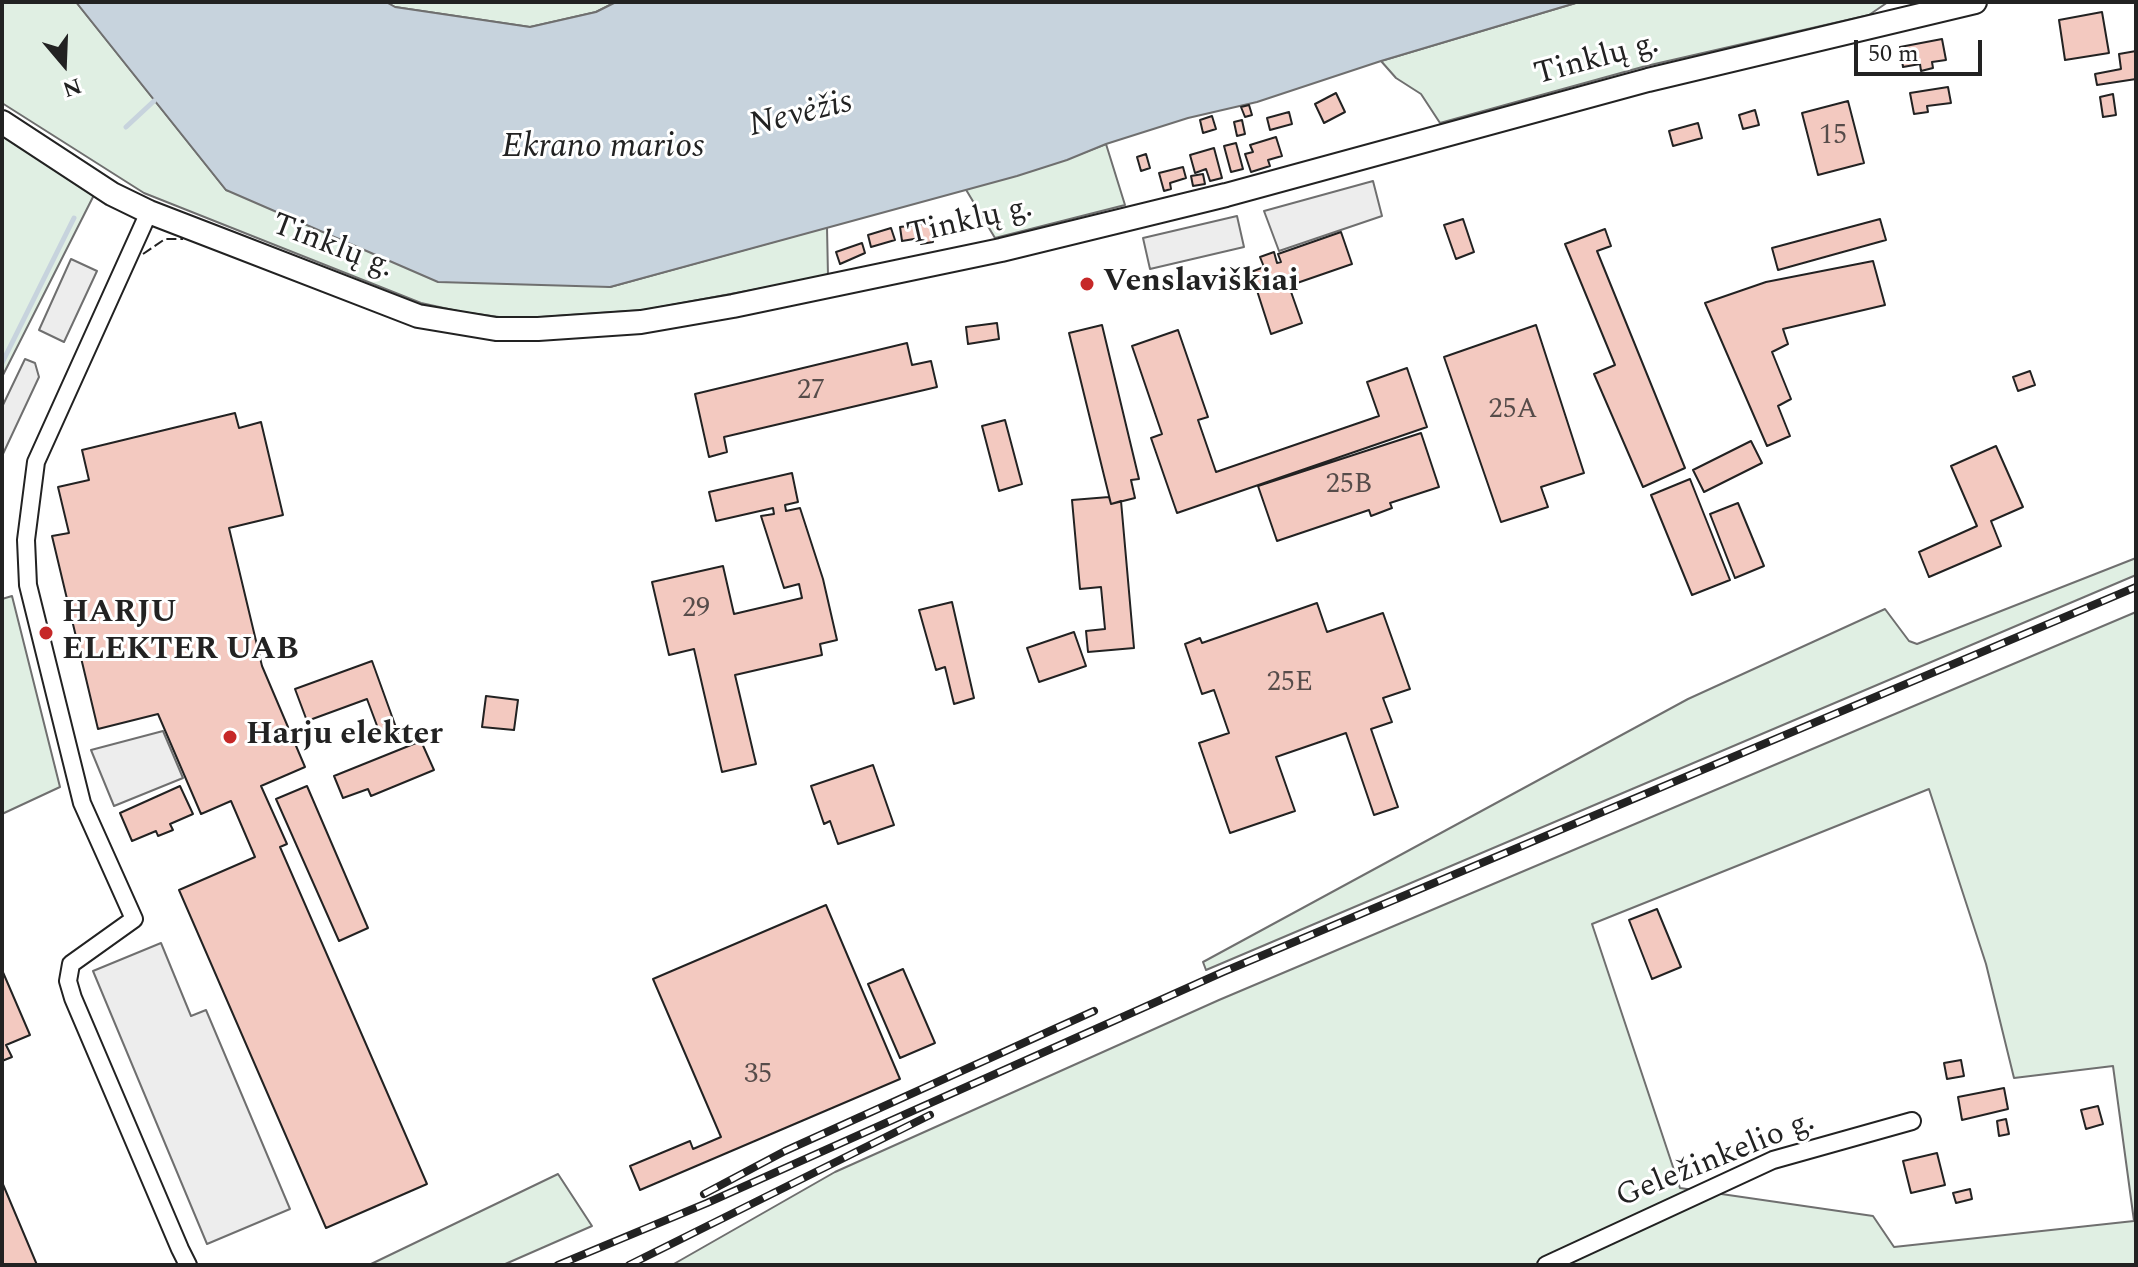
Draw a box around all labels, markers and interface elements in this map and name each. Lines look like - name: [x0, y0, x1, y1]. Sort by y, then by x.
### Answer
- north arrow: [24, 24, 104, 104]
- scale bar: [1858, 24, 1986, 74]
- street label: Tinklų g.: [1531, 26, 1663, 96]
- text: 50 m: [1868, 36, 1919, 72]
- text: N: [58, 69, 86, 106]
- water label: Nevėžis: [745, 83, 857, 149]
- house number: 15: [1819, 121, 1847, 155]
- water label: Ekrano marios: [502, 129, 704, 169]
- street label: Tinklų g.: [904, 190, 1036, 256]
- street label: Tinklų g.: [266, 207, 398, 289]
- place label: Venslaviškiai: [1103, 265, 1299, 303]
- marker: Venslaviškiai: [1078, 275, 1096, 293]
- house number: 27: [797, 376, 825, 410]
- house number: 25A: [1489, 395, 1537, 429]
- house number: 25B: [1326, 470, 1372, 504]
- house number: 29: [682, 594, 710, 628]
- place label: HARJU ELEKTER UAB: [62, 596, 298, 671]
- marker: HARJU ELEKTER UAB: [37, 624, 55, 642]
- house number: 25E: [1267, 668, 1313, 702]
- place label: Harju elekter: [246, 718, 443, 756]
- marker: Harju elekter: [221, 728, 239, 746]
- house number: 35: [744, 1060, 772, 1094]
- street label: Geležinkelio g.: [1611, 1104, 1821, 1218]

